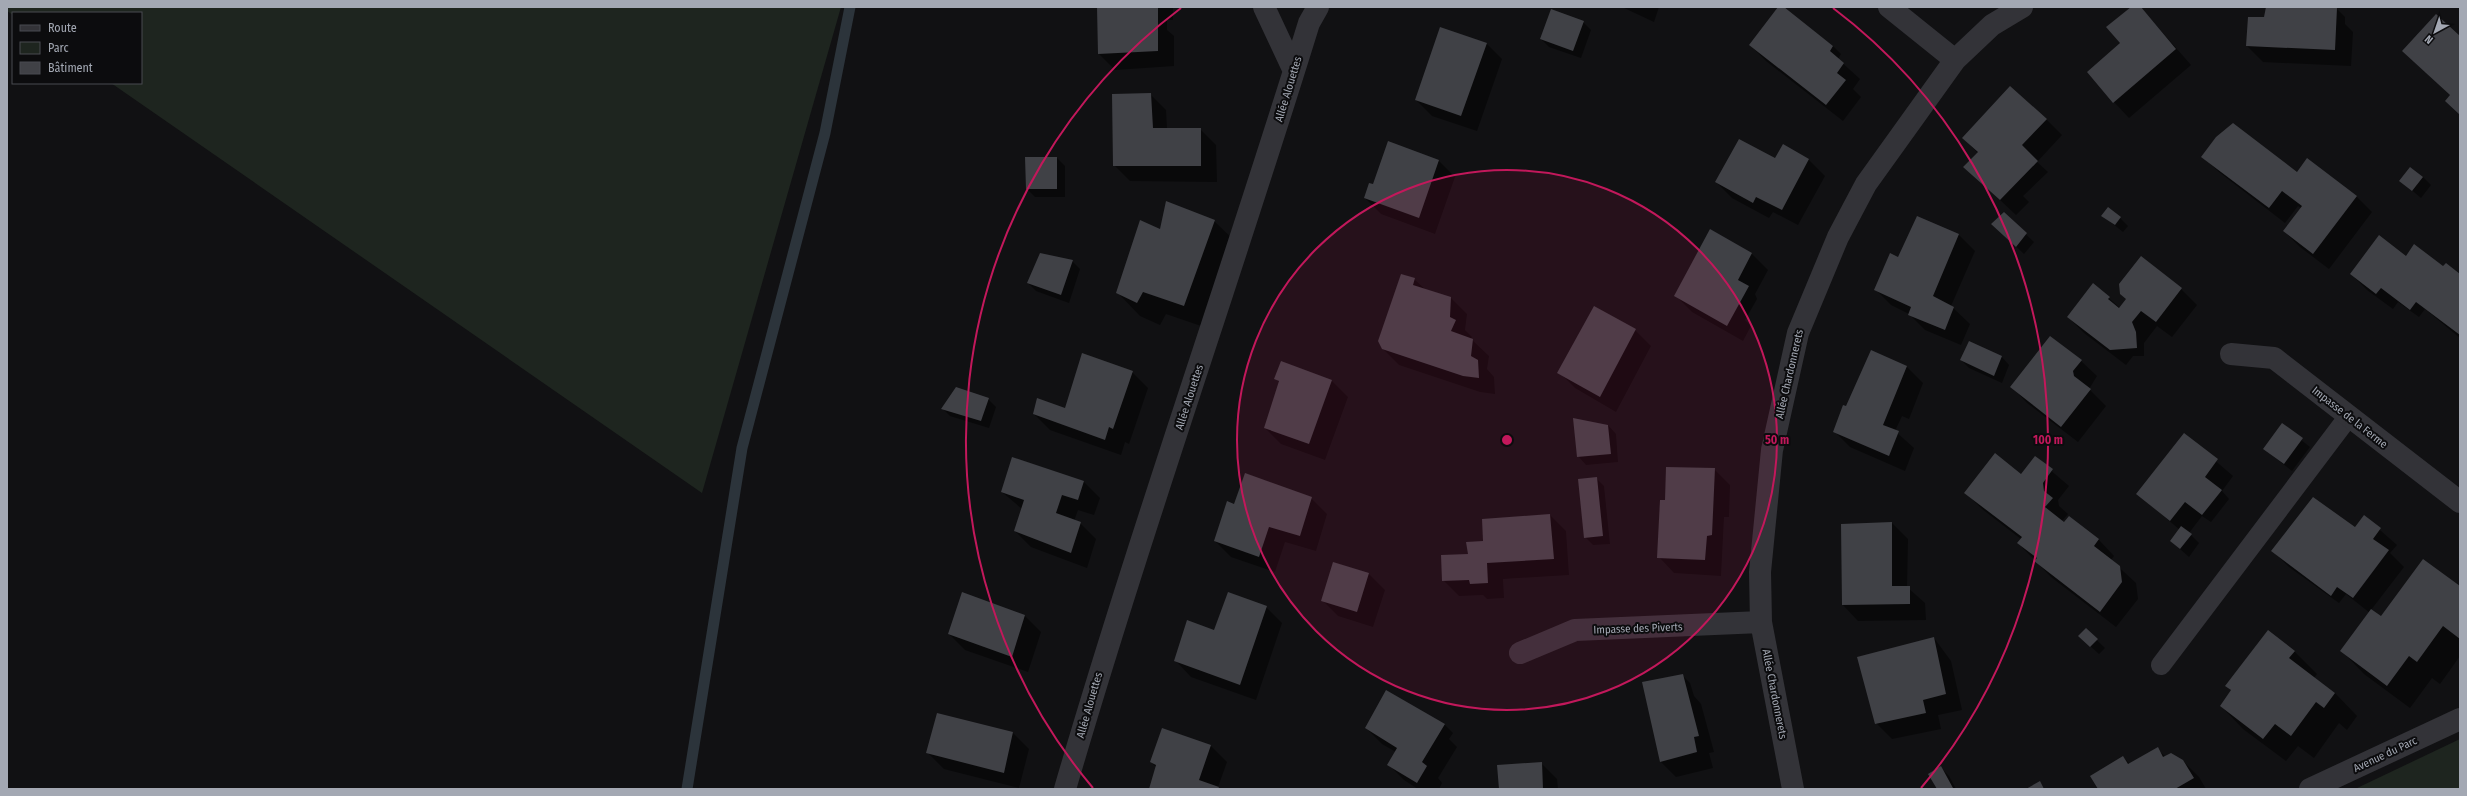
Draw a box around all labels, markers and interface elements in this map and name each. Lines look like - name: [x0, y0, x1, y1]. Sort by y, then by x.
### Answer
- legend: [12, 12, 142, 84]
- north arrow: [2415, 12, 2455, 52]
- text: Route: [48, 21, 77, 35]
- text: N: [2422, 32, 2436, 46]
- text: Parc: [48, 41, 69, 55]
- street label: Allée Alouettes: [1272, 55, 1305, 123]
- text: Bâtiment: [48, 61, 93, 75]
- street label: Allée Chardonnerets: [1773, 328, 1806, 420]
- street label: Allée Alouettes: [1173, 363, 1206, 431]
- street label: Impasse de la Ferme: [2309, 384, 2390, 451]
- centre of rings: [1500, 433, 1514, 447]
- text: 50 m: [1765, 433, 1789, 447]
- text: 100 m: [2033, 433, 2063, 447]
- street label: Impasse des Piverts: [1593, 620, 1683, 637]
- street label: Allée Chardonnerets: [1759, 648, 1790, 740]
- street label: Allée Alouettes: [1074, 670, 1105, 739]
- street label: Avenue du Parc: [2351, 734, 2419, 775]

